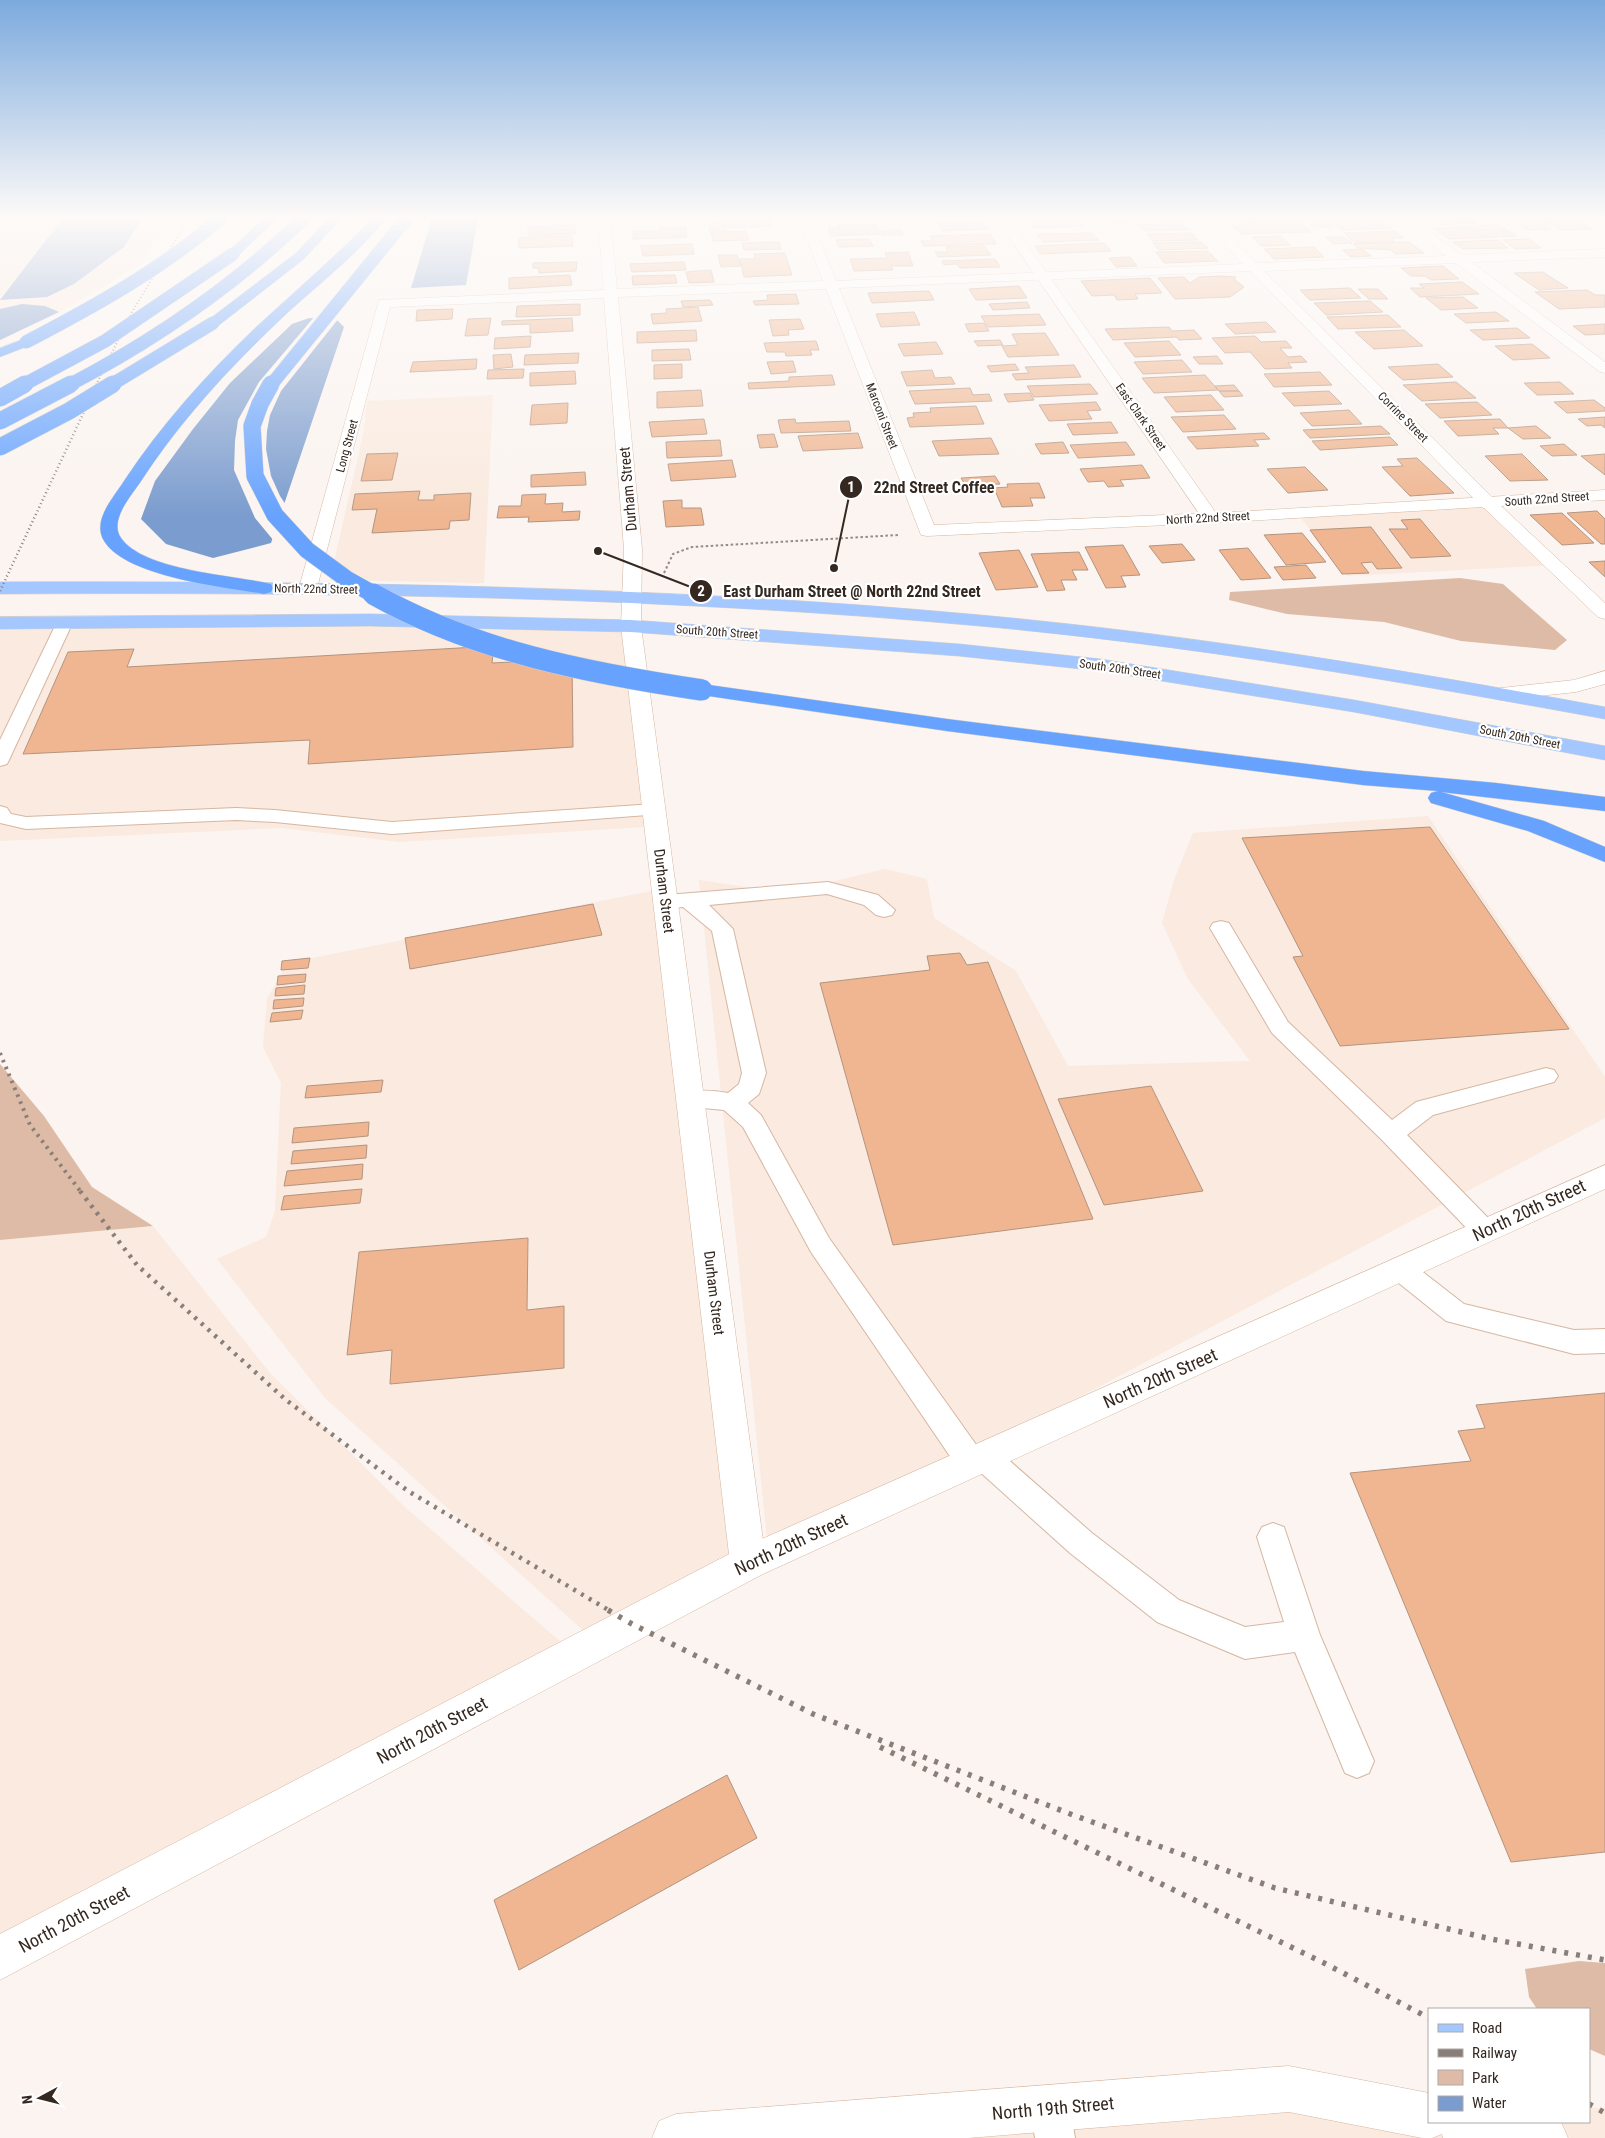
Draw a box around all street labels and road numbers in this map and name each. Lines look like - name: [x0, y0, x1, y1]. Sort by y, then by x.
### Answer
- street label: Marconi Street: [863, 381, 901, 451]
- street label: East Clark Street: [1113, 381, 1170, 454]
- street label: Corrine Street: [1375, 389, 1431, 445]
- street label: Long Street: [333, 418, 361, 474]
- street label: Durham Street: [615, 446, 641, 532]
- street label: South 22nd Street: [1504, 489, 1590, 509]
- street label: North 22nd Street: [1166, 509, 1251, 527]
- street label: North 22nd Street: [274, 581, 359, 597]
- street label: South 20th Street: [676, 622, 759, 642]
- street label: South 20th Street: [1078, 656, 1162, 682]
- street label: South 20th Street: [1478, 722, 1562, 752]
- street label: Durham Street: [650, 848, 678, 934]
- street label: North 20th Street: [1469, 1175, 1589, 1245]
- street label: Durham Street: [700, 1250, 728, 1336]
- street label: North 20th Street: [1100, 1344, 1220, 1412]
- street label: North 20th Street: [731, 1509, 851, 1579]
- street label: North 20th Street: [373, 1692, 491, 1768]
- street label: North 20th Street: [15, 1881, 133, 1957]
- street label: North 19th Street: [991, 2092, 1115, 2124]

